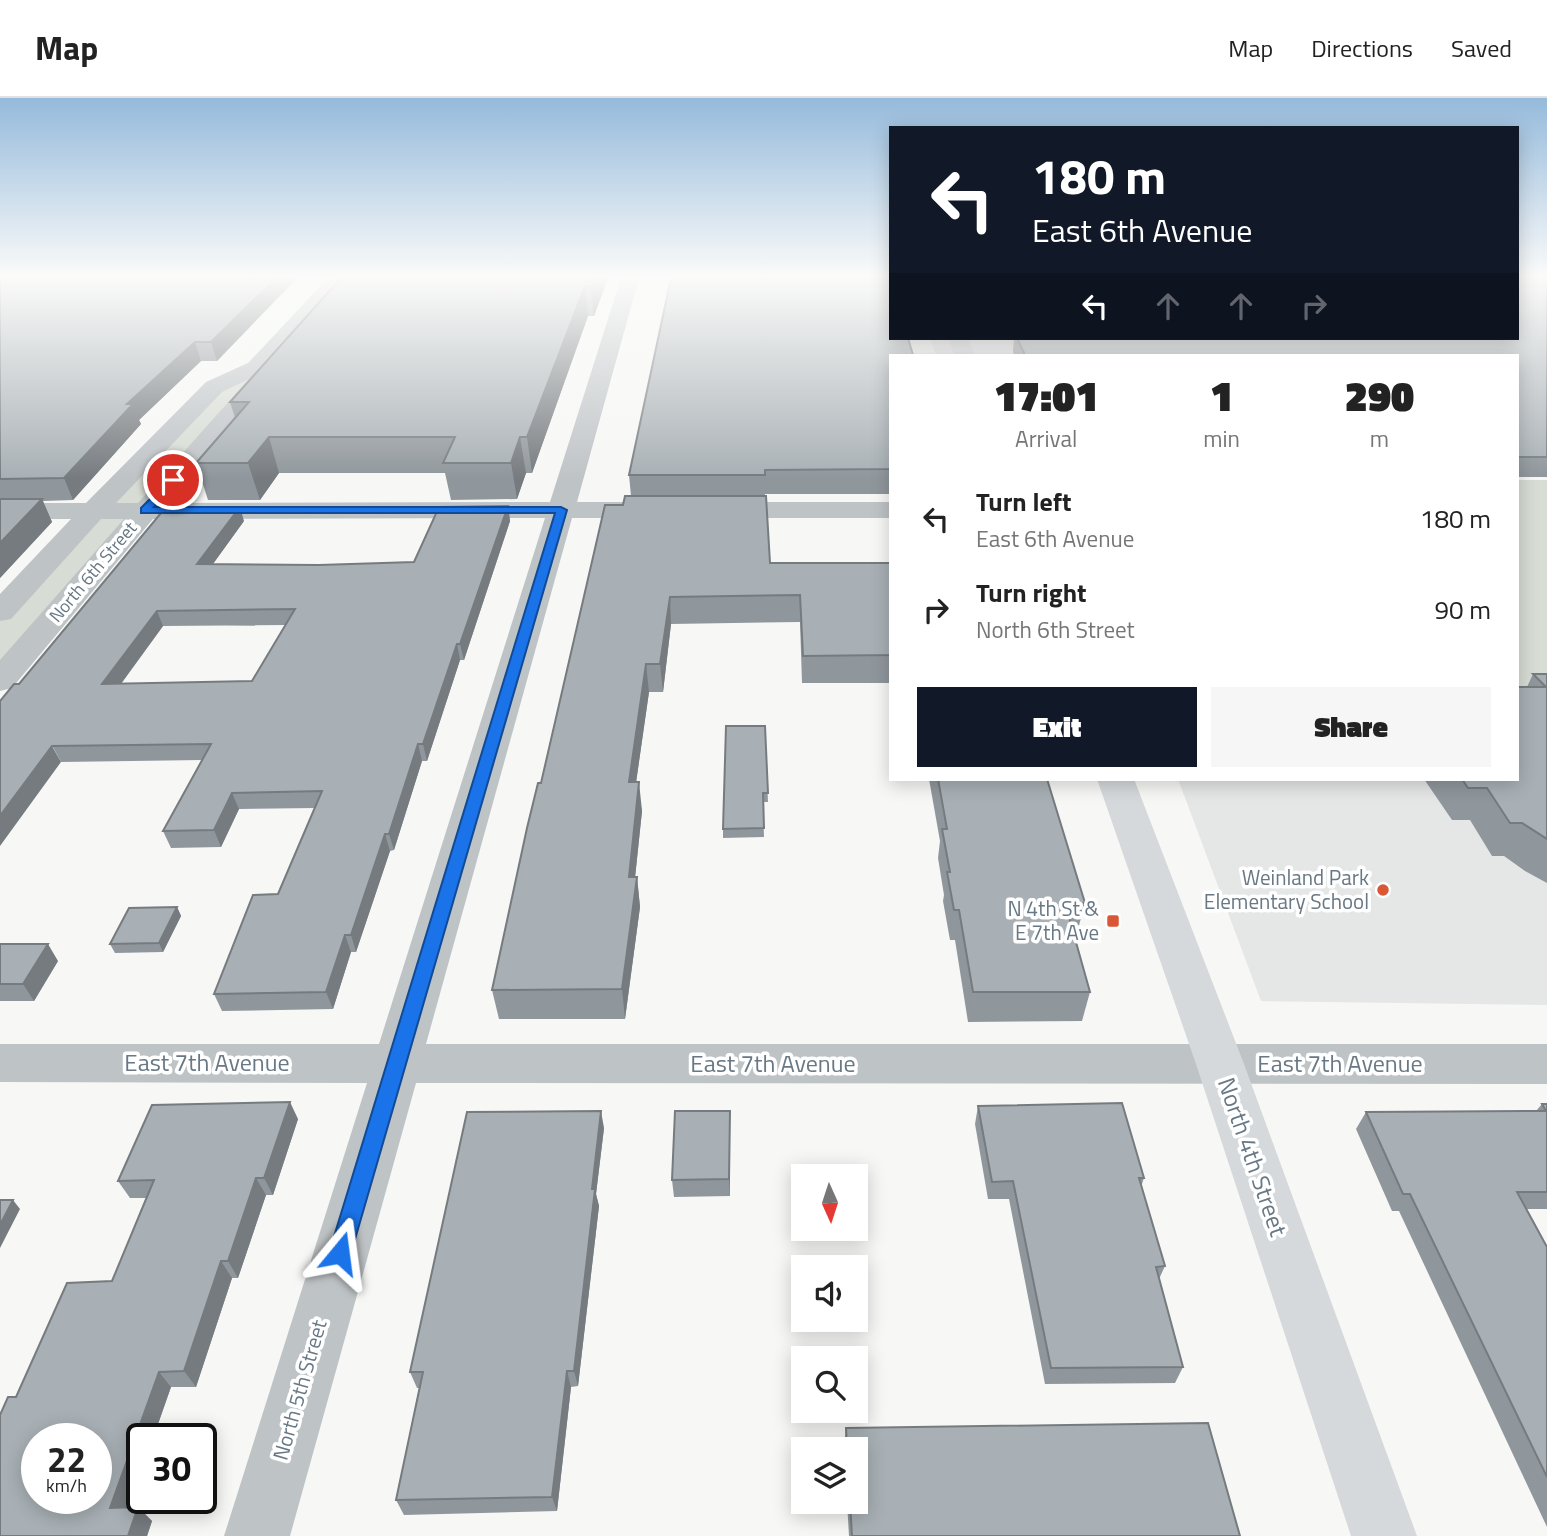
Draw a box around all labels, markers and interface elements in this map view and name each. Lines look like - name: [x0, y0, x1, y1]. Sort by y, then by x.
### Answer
- text: Map: [35, 23, 98, 73]
- text: Map: [1228, 30, 1273, 66]
- text: Directions: [1311, 30, 1413, 66]
- text: Saved: [1451, 30, 1512, 66]
- text: 180 m: [1032, 138, 1166, 213]
- icon: left: [917, 154, 1008, 245]
- text: East 6th Avenue: [1032, 206, 1252, 254]
- icon: left: [1076, 287, 1114, 325]
- icon: ahead: [1149, 287, 1187, 325]
- icon: ahead: [1222, 287, 1260, 325]
- icon: right: [1295, 287, 1333, 325]
- text: 17:01: [994, 363, 1098, 427]
- text: 1: [1210, 363, 1233, 427]
- text: 290: [1345, 363, 1414, 427]
- text: Arrival: [1015, 421, 1077, 456]
- text: min: [1203, 421, 1240, 456]
- text: m: [1370, 421, 1389, 456]
- pin: [143, 450, 203, 510]
- icon: arrive: [154, 461, 192, 499]
- text: Turn left: [976, 482, 1071, 521]
- text: 180 m: [1420, 499, 1491, 538]
- icon: left: [917, 500, 955, 538]
- street label: North 6th Street: [42, 515, 143, 628]
- text: East 6th Avenue: [976, 521, 1134, 556]
- text: Turn right: [976, 573, 1087, 612]
- text: 90 m: [1434, 590, 1491, 629]
- icon: right: [917, 591, 955, 629]
- text: North 6th Street: [976, 612, 1135, 647]
- button: Exit: [917, 687, 1197, 767]
- button: Share: [1211, 687, 1491, 767]
- place label: Weinland Park Elementary School: [1204, 861, 1369, 917]
- marker: Weinland Park Elementary School: [1375, 882, 1391, 898]
- place label: N 4th St & E 7th Ave: [1008, 892, 1100, 948]
- marker: N 4th St & E 7th Ave: [1105, 913, 1121, 929]
- street label: East 7th Avenue: [124, 1044, 290, 1080]
- street label: East 7th Avenue: [690, 1045, 856, 1081]
- street label: East 7th Avenue: [1257, 1045, 1423, 1081]
- street label: North 4th Street: [1209, 1073, 1297, 1241]
- north arrow: [791, 1164, 868, 1241]
- map controls: [791, 1164, 868, 1514]
- position arrow: [303, 1216, 377, 1290]
- button: sound: [791, 1255, 868, 1332]
- street label: North 5th Street: [264, 1315, 335, 1464]
- button: search: [791, 1346, 868, 1423]
- speed limit sign: 30: [126, 1423, 217, 1514]
- text: 22: [47, 1432, 86, 1486]
- button: layers: [791, 1437, 868, 1514]
- text: km/h: [46, 1472, 87, 1499]

